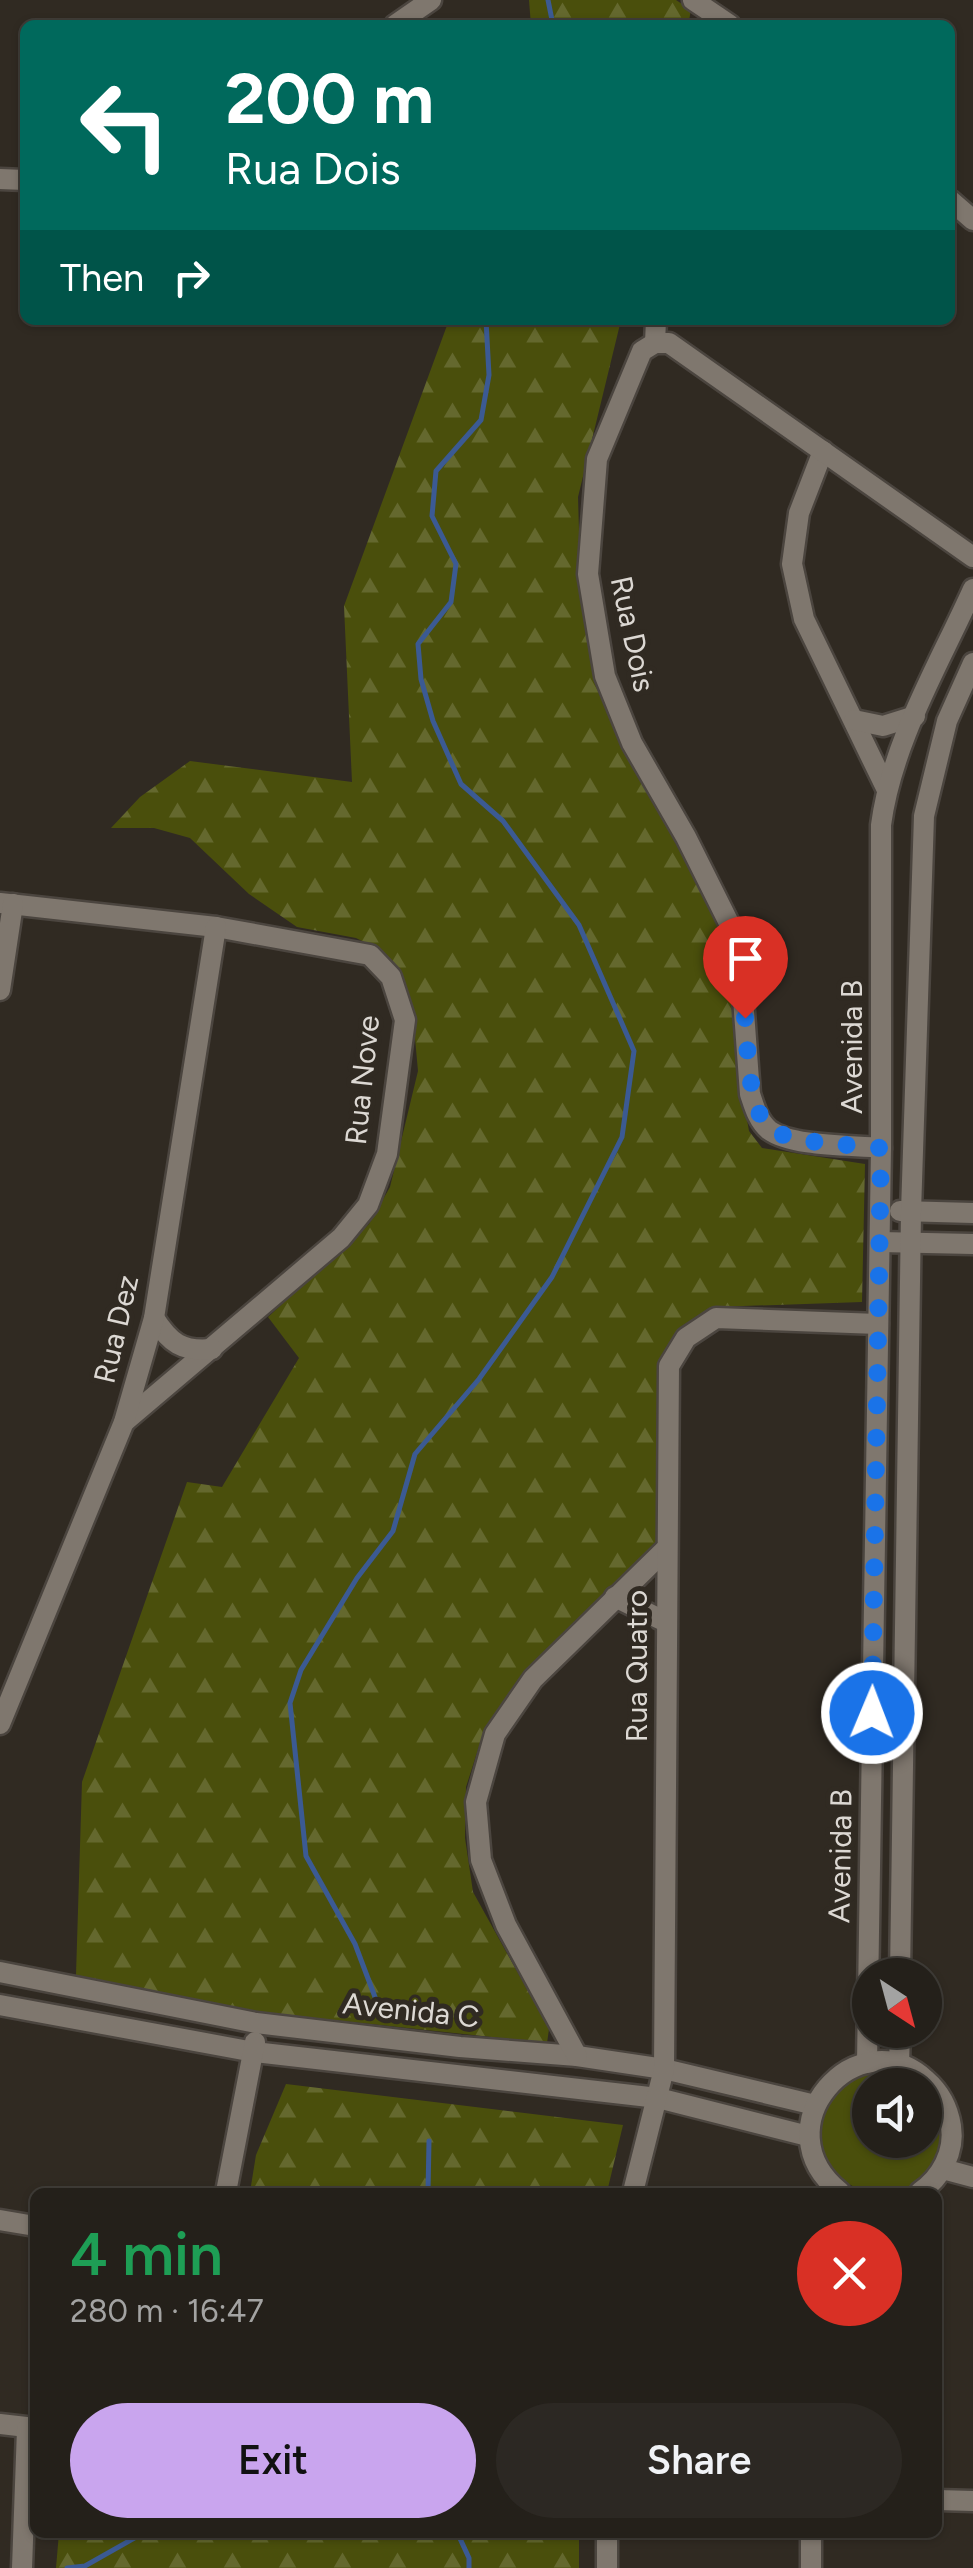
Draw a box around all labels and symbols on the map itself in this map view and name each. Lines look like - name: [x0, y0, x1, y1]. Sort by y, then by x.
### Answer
- street label: Rua Dois: [603, 573, 663, 695]
- pin: [703, 916, 788, 1019]
- street label: Avenida B: [833, 980, 870, 1114]
- street label: Rua Nove: [337, 1013, 387, 1147]
- street label: Rua Dez: [86, 1271, 146, 1387]
- street label: Rua Quatro: [618, 1590, 655, 1742]
- position arrow: [820, 1661, 924, 1765]
- street label: Avenida B: [820, 1789, 860, 1923]
- north arrow: [852, 1958, 942, 2048]
- street label: Avenida C: [341, 1984, 481, 2036]

